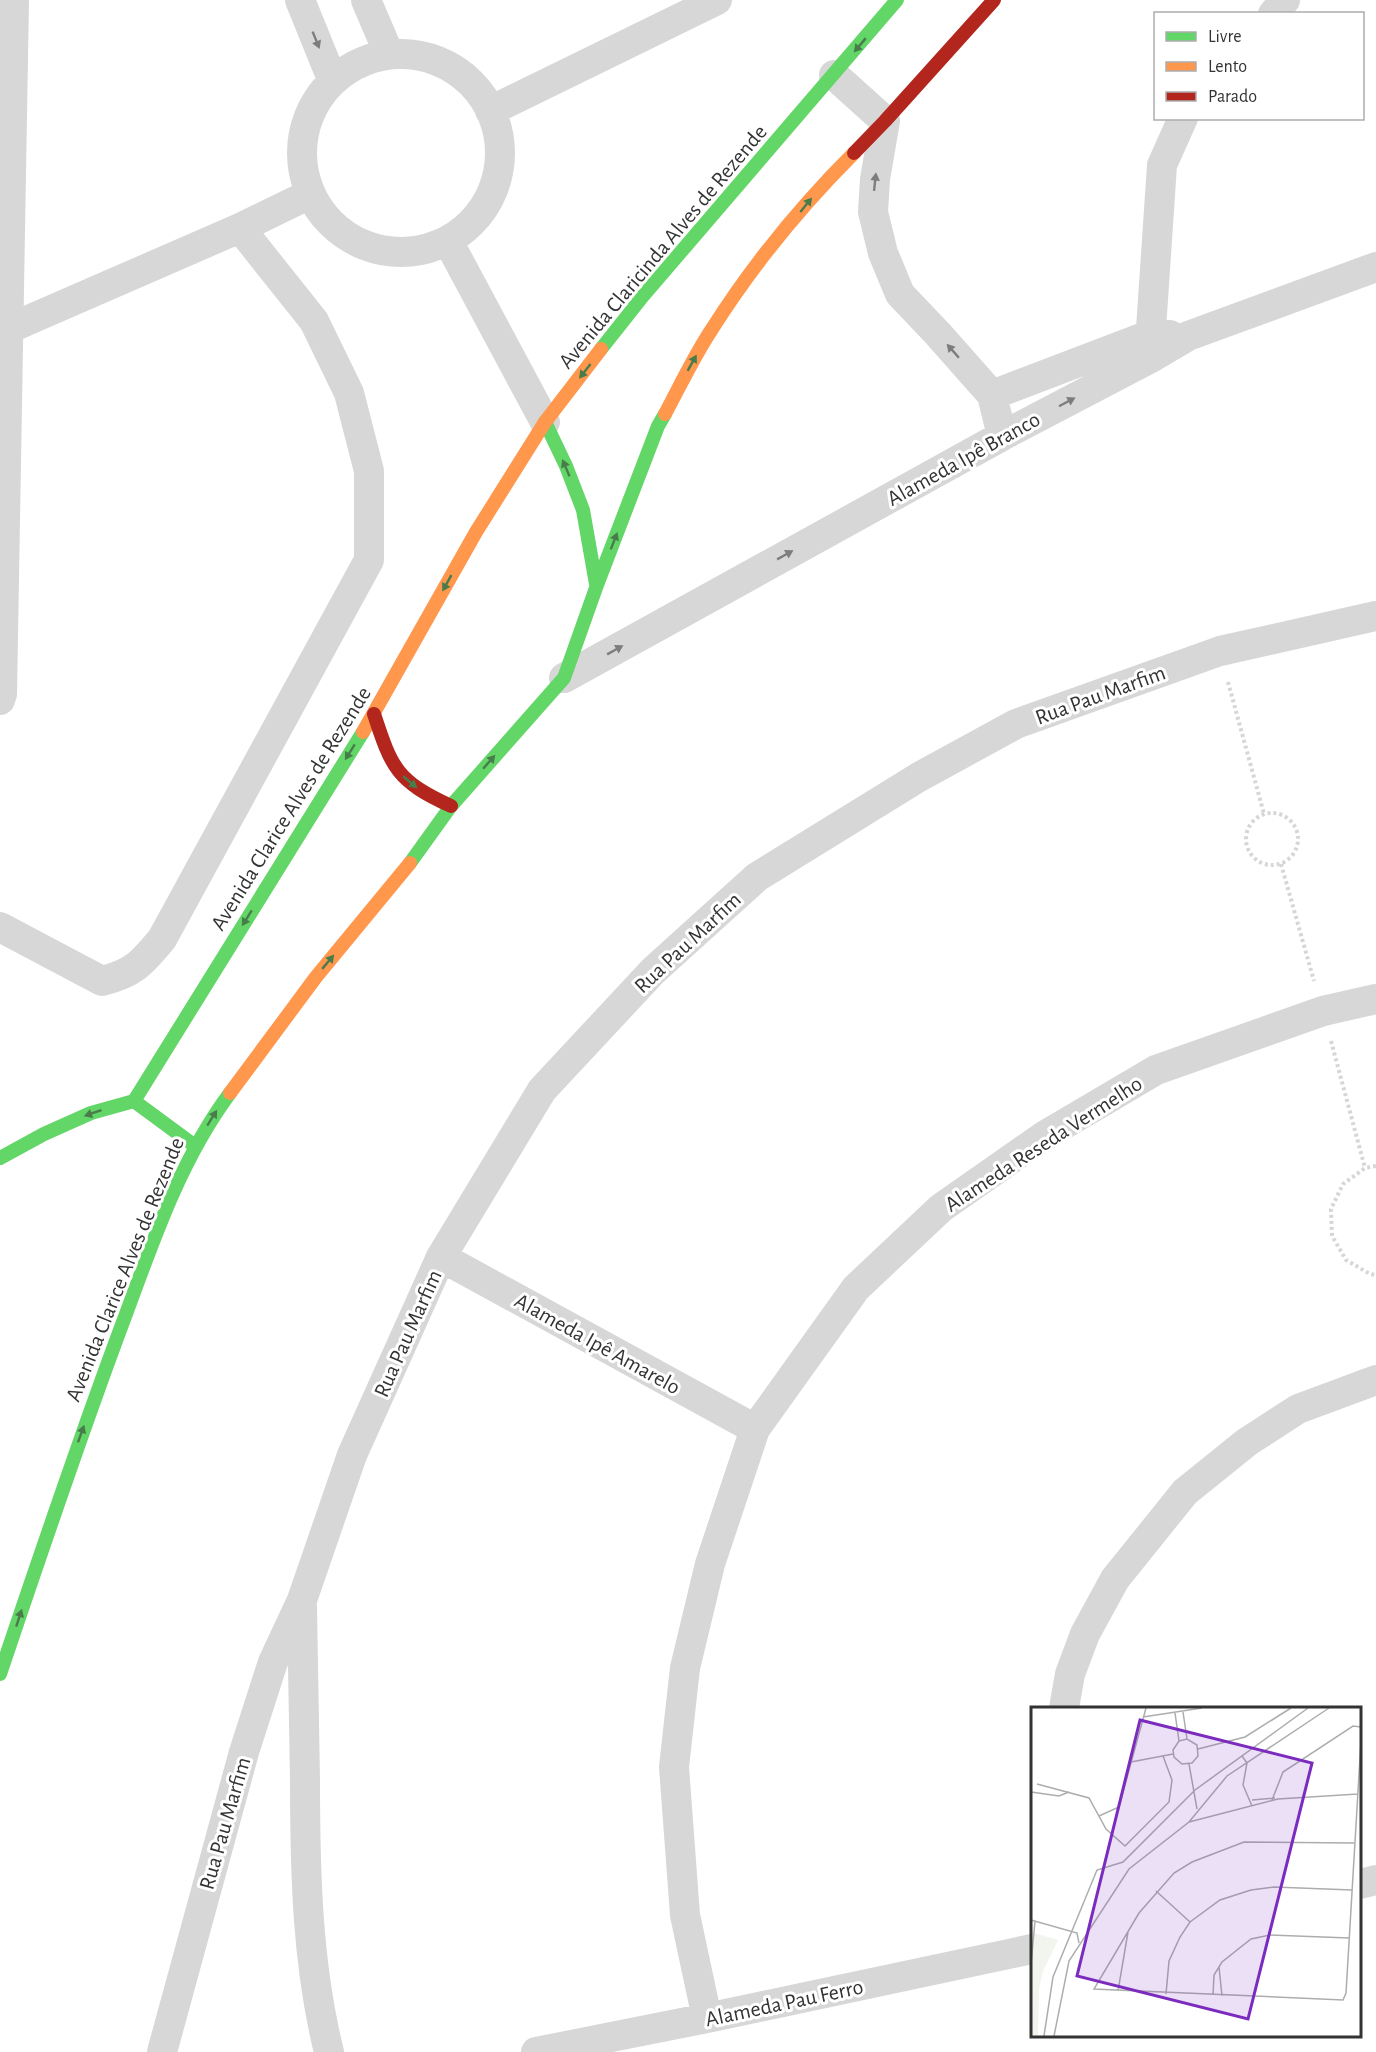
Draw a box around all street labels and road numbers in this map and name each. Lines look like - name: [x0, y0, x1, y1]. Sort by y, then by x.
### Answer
- street label: Avenida Claricinda Alves de Rezende: [555, 121, 771, 373]
- street label: Alameda Ipê Branco: [883, 408, 1044, 510]
- street label: Rua Pau Marfim: [1032, 661, 1168, 729]
- street label: Avenida Clarice Alves de Rezende: [207, 683, 375, 934]
- street label: Rua Pau Marfim: [630, 888, 745, 997]
- street label: Alameda Reseda Vermelho: [941, 1072, 1146, 1216]
- street label: Avenida Clarice Alves de Rezende: [62, 1134, 188, 1404]
- street label: Rua Pau Marfim: [370, 1267, 446, 1400]
- street label: Alameda Ipê Amarelo: [511, 1289, 684, 1398]
- street label: Rua Pau Marfim: [196, 1755, 254, 1892]
- street label: Alameda Pau Ferro: [703, 1976, 865, 2030]

